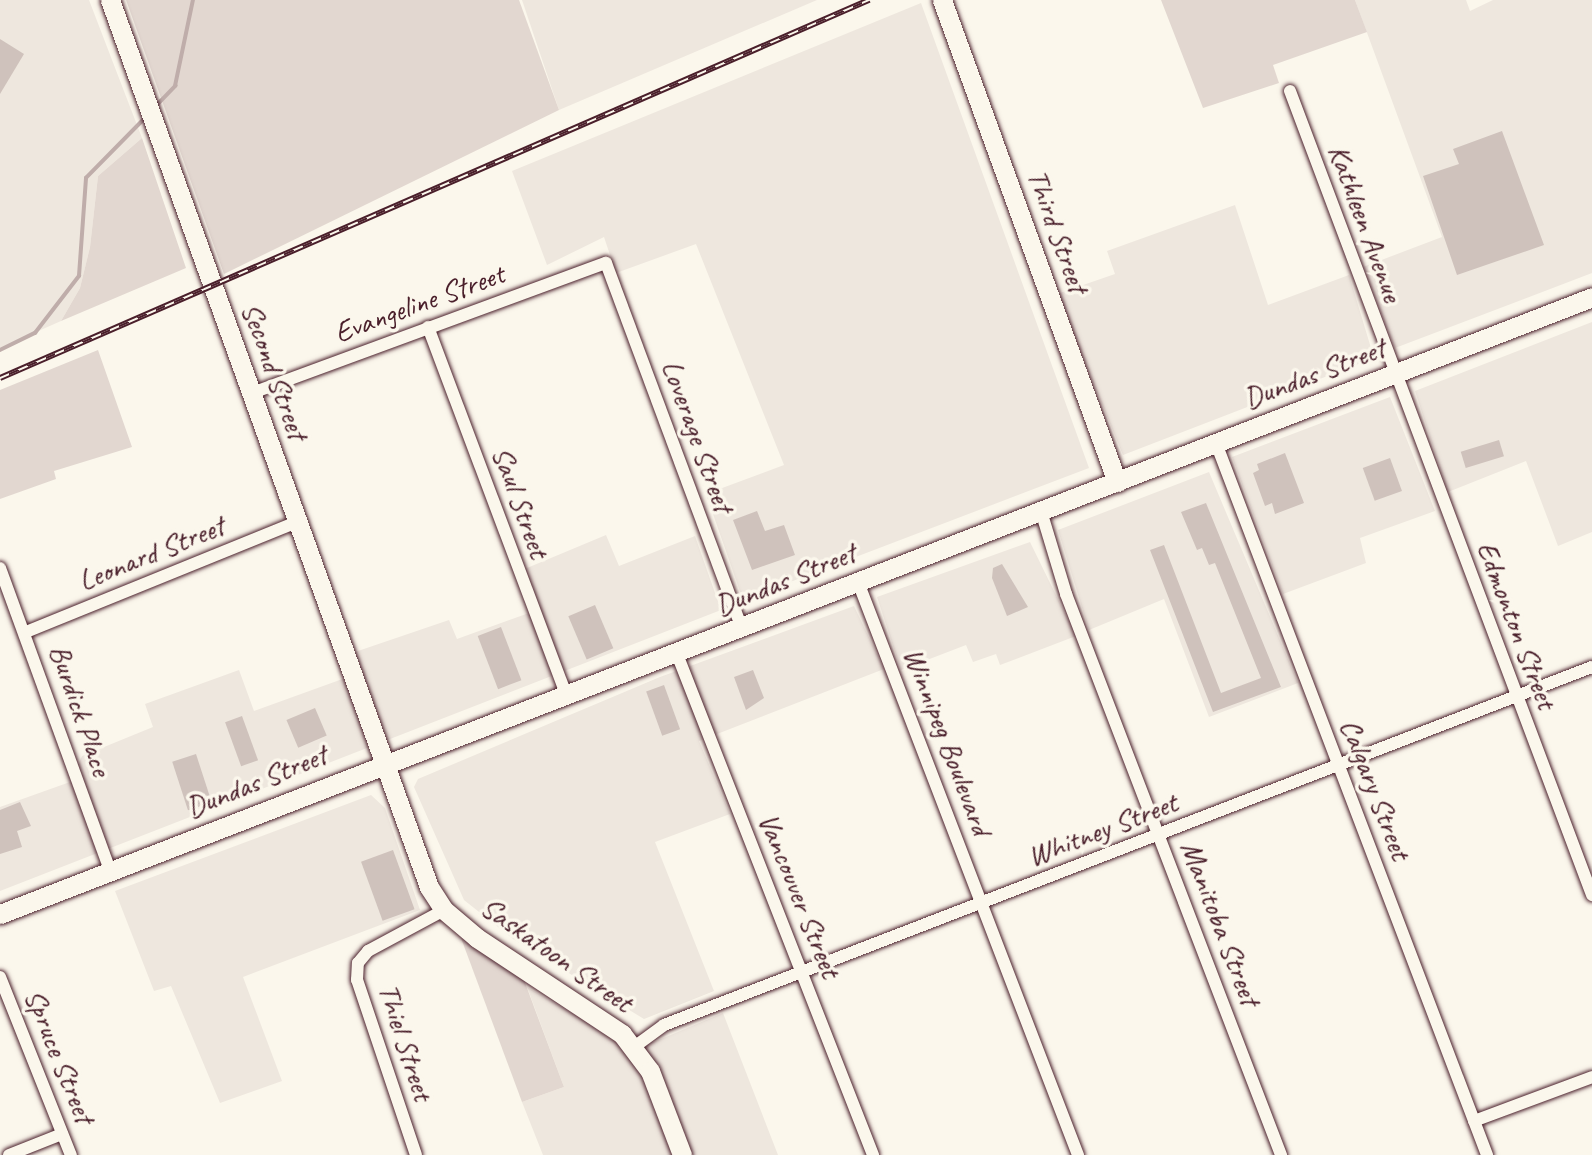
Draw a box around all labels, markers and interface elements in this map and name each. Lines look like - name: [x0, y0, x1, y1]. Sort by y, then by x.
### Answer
- street label: Kathleen Avenue: [1321, 139, 1411, 307]
- street label: Third Street: [1019, 164, 1097, 298]
- street label: Evangeline Street: [329, 256, 509, 350]
- street label: Second Street: [234, 298, 316, 444]
- street label: Dundas Street: [1238, 330, 1390, 416]
- street label: Loverage Street: [654, 355, 742, 517]
- street label: Saul Street: [484, 441, 558, 563]
- street label: Leonard Street: [73, 507, 229, 599]
- street label: Dundas Street: [709, 534, 861, 624]
- street label: Edmonton Street: [1469, 536, 1565, 714]
- street label: Burdick Place: [42, 639, 120, 781]
- street label: Winnipeg Boulevard: [896, 642, 1000, 840]
- street label: Calgary Street: [1333, 713, 1419, 865]
- street label: Dundas Street: [180, 736, 332, 826]
- street label: Whitney Street: [1022, 784, 1182, 874]
- street label: Vancouver Street: [751, 807, 849, 983]
- street label: Manitoba Street: [1173, 836, 1269, 1010]
- street label: Saskatoon Street: [474, 888, 640, 1020]
- street label: Thiel Street: [370, 979, 442, 1105]
- street label: Spruce Street: [17, 984, 103, 1128]

